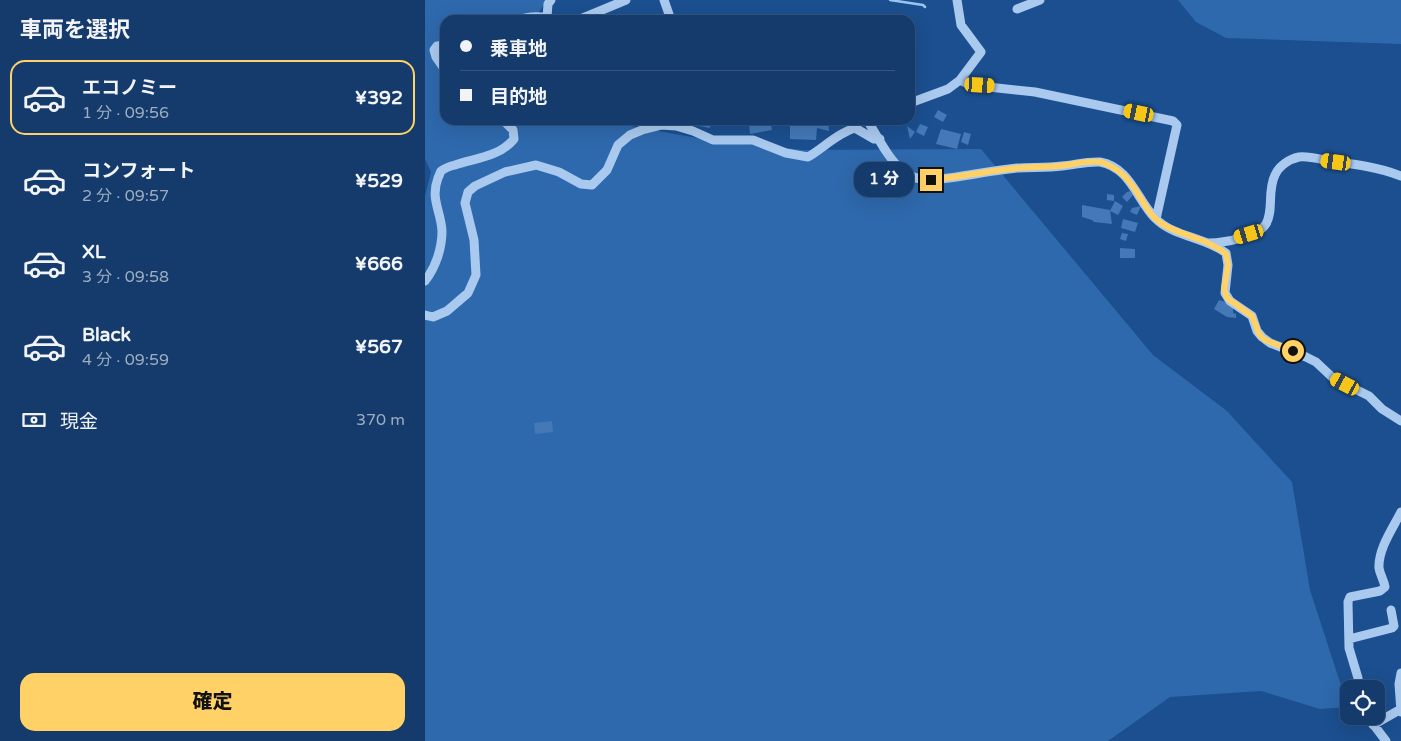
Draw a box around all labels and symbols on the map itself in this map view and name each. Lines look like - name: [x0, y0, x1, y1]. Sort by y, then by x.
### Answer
- car: [964, 77, 995, 93]
- car: [1122, 103, 1155, 123]
- car: [1320, 152, 1351, 172]
- callout: 1 分: [853, 162, 913, 198]
- route end: [920, 169, 942, 191]
- car: [1232, 222, 1265, 246]
- route start: [1282, 340, 1304, 362]
- car: [1328, 370, 1361, 398]

